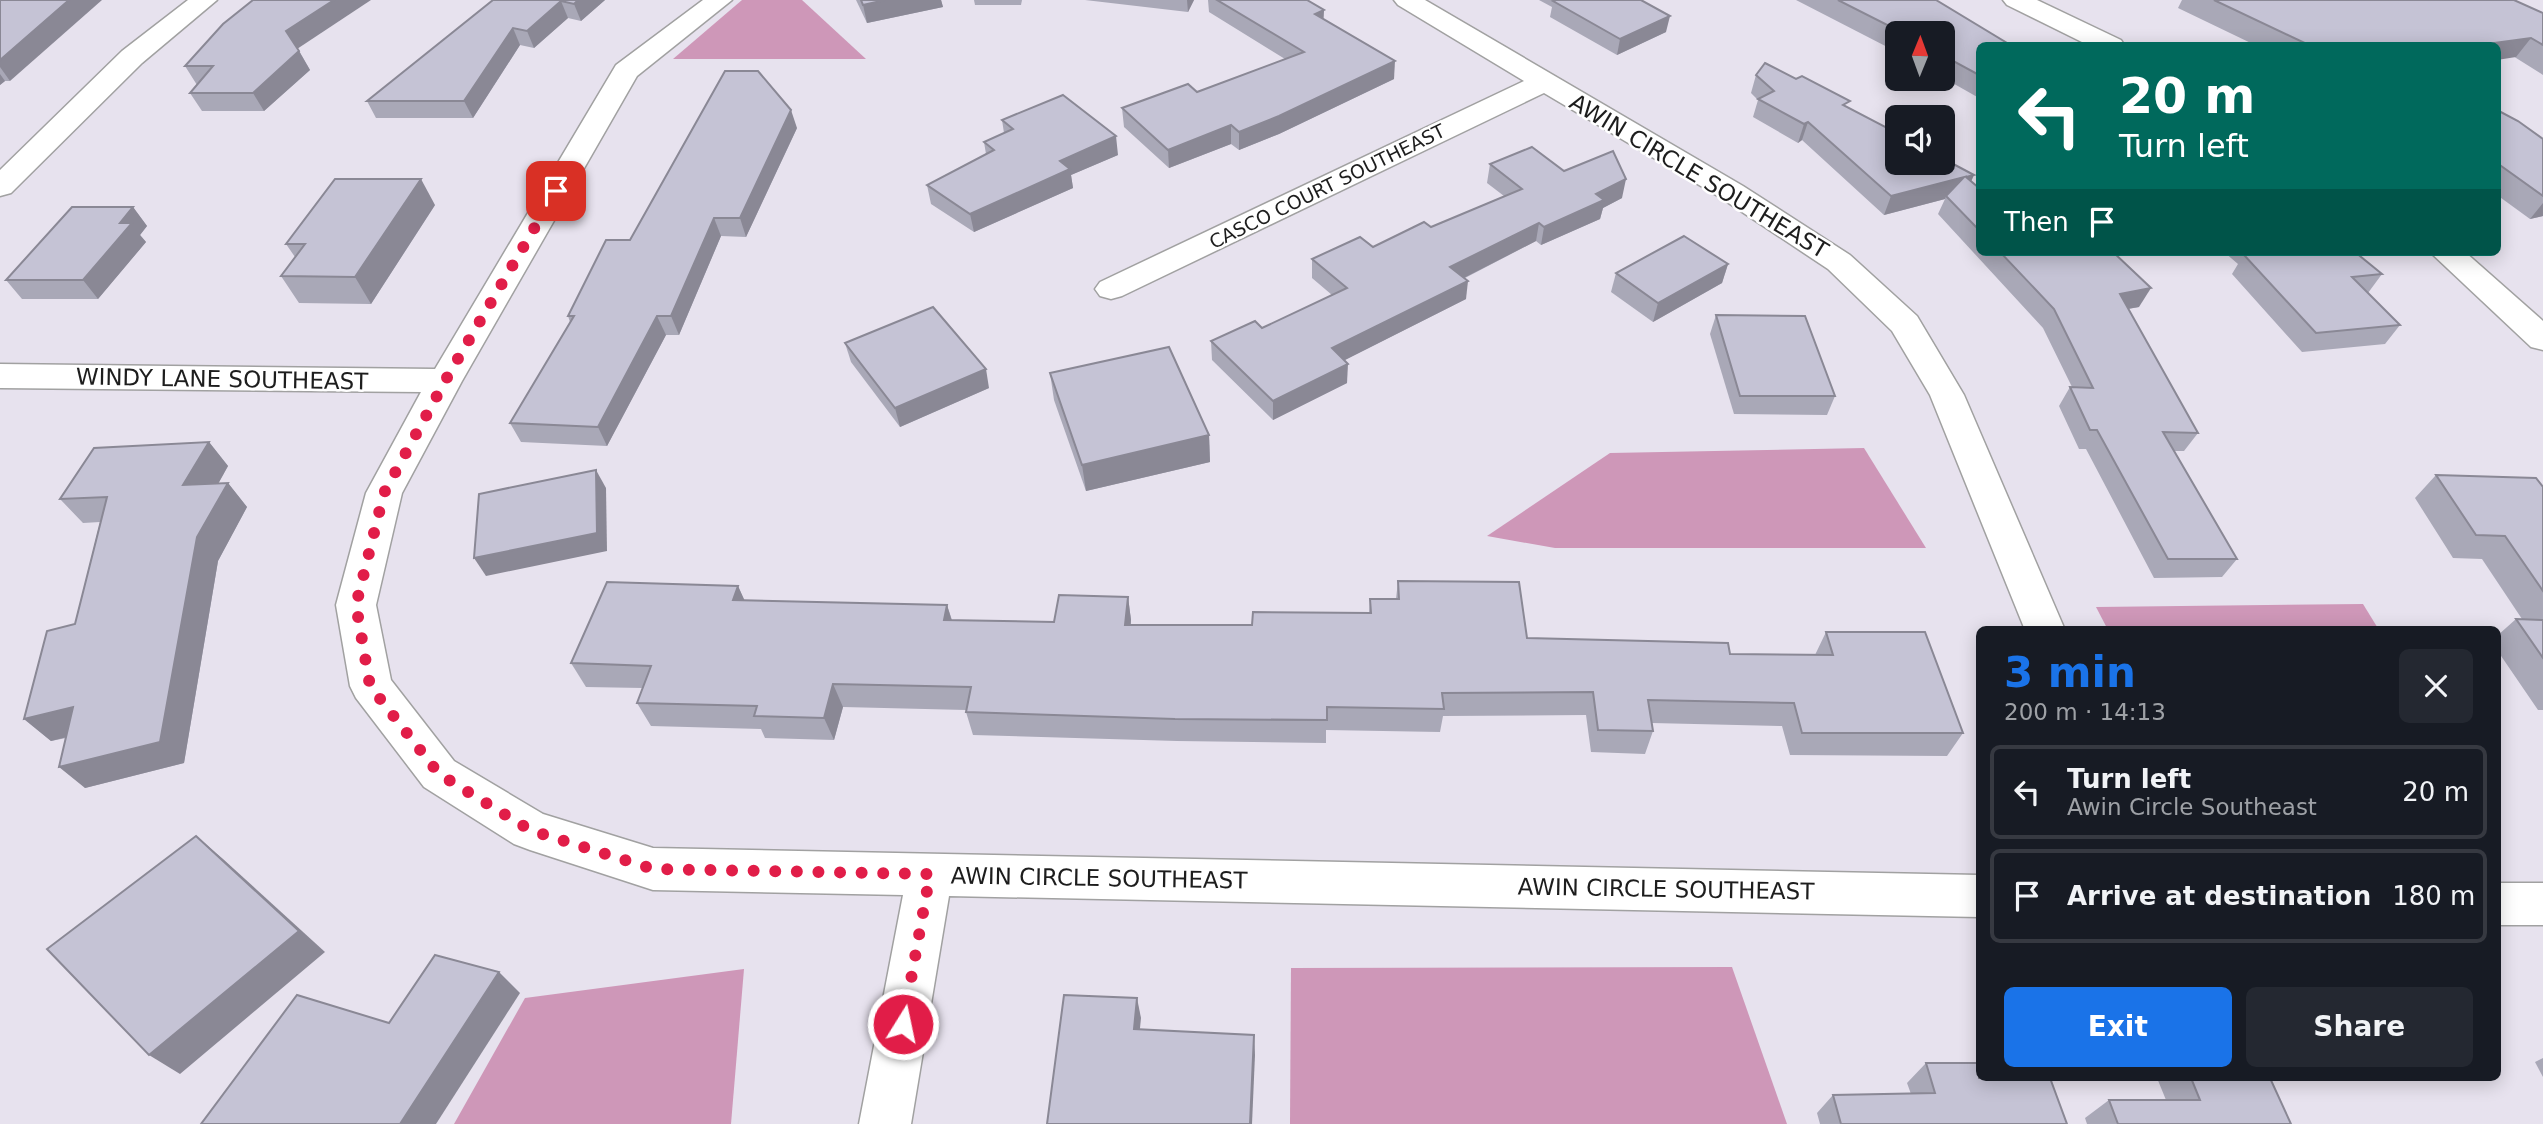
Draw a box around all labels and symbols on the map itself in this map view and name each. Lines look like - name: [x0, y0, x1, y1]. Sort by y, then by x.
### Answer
- north arrow: [1885, 21, 1955, 91]
- street label: AWIN CIRCLE SOUTHEAST: [1565, 88, 1834, 264]
- street label: CASCO COURT SOUTHEAST: [1205, 119, 1449, 253]
- pin: [526, 161, 586, 221]
- street label: WINDY LANE SOUTHEAST: [76, 363, 369, 395]
- street label: AWIN CIRCLE SOUTHEAST: [950, 862, 1249, 894]
- street label: AWIN CIRCLE SOUTHEAST: [1517, 873, 1816, 905]
- position arrow: [866, 987, 940, 1061]

